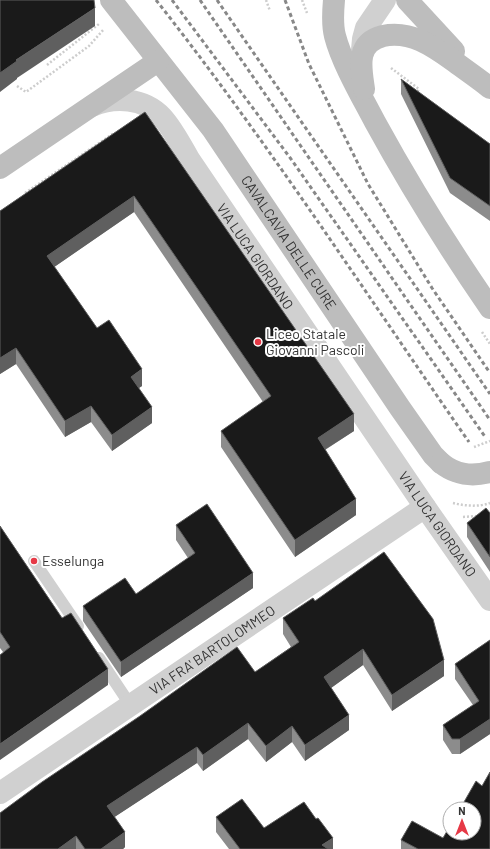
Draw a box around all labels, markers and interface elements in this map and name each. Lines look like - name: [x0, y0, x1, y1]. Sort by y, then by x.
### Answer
- street label: CAVALCAVIA DELLE CURE: [238, 172, 340, 313]
- street label: VIA LUCA GIORDANO: [213, 200, 297, 312]
- place label: Liceo Statale Giovanni Pascoli: [266, 325, 364, 358]
- marker: Liceo Statale Giovanni Pascoli: [253, 337, 263, 347]
- street label: VIA LUCA GIORDANO: [395, 468, 480, 580]
- place label: Esselunga: [42, 552, 104, 569]
- marker: Esselunga: [29, 556, 39, 566]
- street label: VIA FRA' BARTOLOMMEO: [146, 601, 278, 698]
- north arrow: [442, 801, 482, 841]
- text: N: [458, 804, 466, 817]

